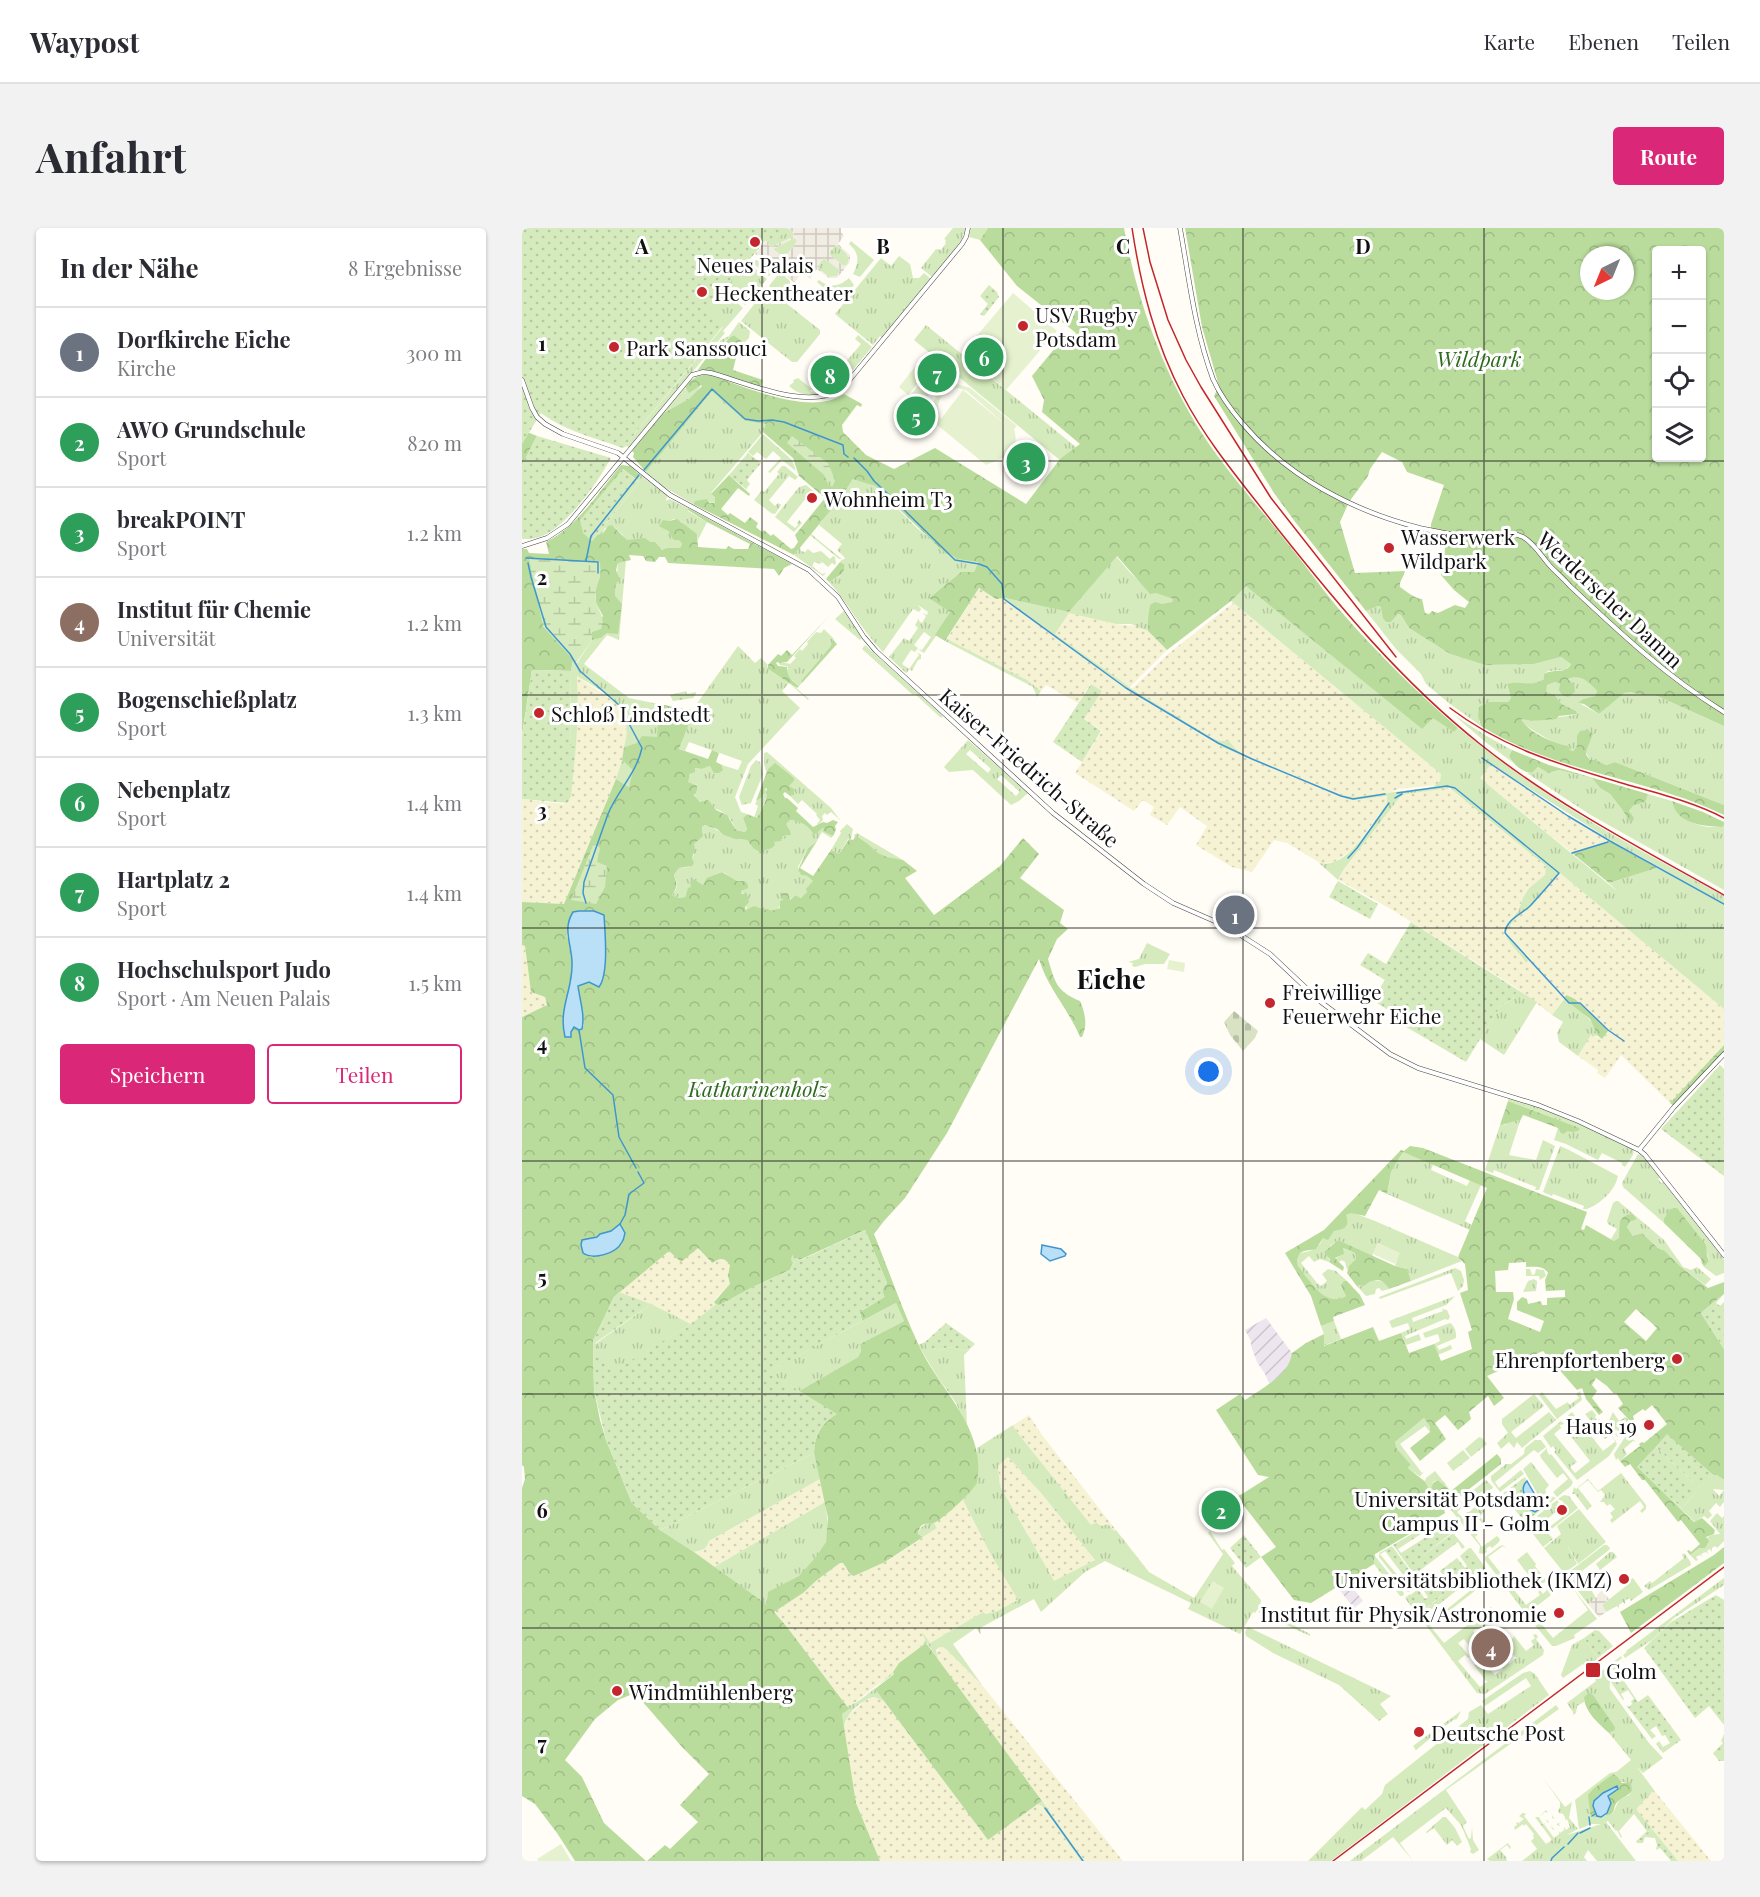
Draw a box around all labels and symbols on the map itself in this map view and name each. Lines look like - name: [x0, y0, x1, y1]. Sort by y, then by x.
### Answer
- text: A: [634, 232, 649, 259]
- text: B: [876, 232, 890, 259]
- text: C: [1116, 232, 1130, 259]
- text: D: [1355, 232, 1371, 259]
- marker: Neues Palais: [748, 235, 762, 249]
- north arrow: [1580, 246, 1634, 300]
- place label: Neues Palais: [696, 250, 814, 278]
- place label: Heckentheater: [714, 278, 853, 306]
- marker: Heckentheater: [695, 285, 709, 299]
- place label: USV Rugby Potsdam: [1035, 300, 1138, 352]
- marker: USV Rugby Potsdam: [1016, 319, 1030, 333]
- text: 1: [538, 329, 546, 356]
- place label: Park Sanssouci: [626, 333, 767, 361]
- pin: 6: [964, 334, 1004, 380]
- marker: Park Sanssouci: [607, 340, 621, 354]
- park label: Wildpark: [1436, 344, 1522, 372]
- pin: 7: [918, 350, 956, 396]
- pin: 8: [810, 352, 850, 398]
- pin: 5: [896, 394, 936, 438]
- pin: 3: [1006, 440, 1046, 484]
- place label: Wohnheim T3: [823, 484, 953, 512]
- marker: Wohnheim T3: [805, 491, 819, 505]
- place label: Wasserwerk Wildpark: [1400, 522, 1516, 574]
- street label: Werderscher Damm: [1532, 524, 1690, 674]
- marker: Wasserwerk Wildpark: [1382, 541, 1396, 555]
- text: 2: [537, 563, 547, 590]
- street label: Kaiser-Friedrich-Straße: [934, 681, 1126, 853]
- place label: Schloß Lindstedt: [551, 699, 711, 727]
- marker: Schloß Lindstedt: [532, 706, 546, 720]
- text: 3: [537, 796, 547, 823]
- pin: 1: [1216, 892, 1254, 938]
- district label: Eiche: [1076, 960, 1146, 996]
- place label: Freiwillige Feuerwehr Eiche: [1282, 977, 1441, 1029]
- marker: Freiwillige Feuerwehr Eiche: [1263, 996, 1277, 1010]
- text: 4: [537, 1029, 547, 1056]
- your location: [1194, 1057, 1223, 1086]
- park label: Katharinenholz: [687, 1074, 828, 1102]
- text: 5: [537, 1263, 547, 1290]
- place label: Ehrenpfortenberg: [1495, 1345, 1665, 1373]
- marker: Ehrenpfortenberg: [1670, 1352, 1684, 1366]
- place label: Haus 19: [1565, 1411, 1637, 1439]
- marker: Haus 19: [1642, 1418, 1656, 1432]
- place label: Universität Potsdam: Campus II - Golm: [1354, 1484, 1550, 1536]
- pin: 2: [1202, 1488, 1240, 1532]
- text: 6: [536, 1496, 548, 1523]
- marker: Universität Potsdam: Campus II - Golm: [1555, 1503, 1569, 1517]
- place label: Universitätsbibliothek (IKMZ): [1334, 1565, 1612, 1593]
- marker: Universitätsbibliothek (IKMZ): [1617, 1572, 1631, 1586]
- place label: Institut für Physik/Astronomie: [1260, 1599, 1547, 1627]
- marker: Institut für Physik/Astronomie: [1552, 1606, 1566, 1620]
- pin: 4: [1472, 1626, 1510, 1670]
- place label: Golm: [1606, 1656, 1657, 1684]
- marker: Golm: [1584, 1661, 1602, 1679]
- place label: Windmühlenberg: [628, 1677, 793, 1705]
- marker: Windmühlenberg: [610, 1684, 624, 1698]
- place label: Deutsche Post: [1431, 1718, 1565, 1746]
- marker: Deutsche Post: [1412, 1725, 1426, 1739]
- text: 7: [537, 1729, 547, 1756]

